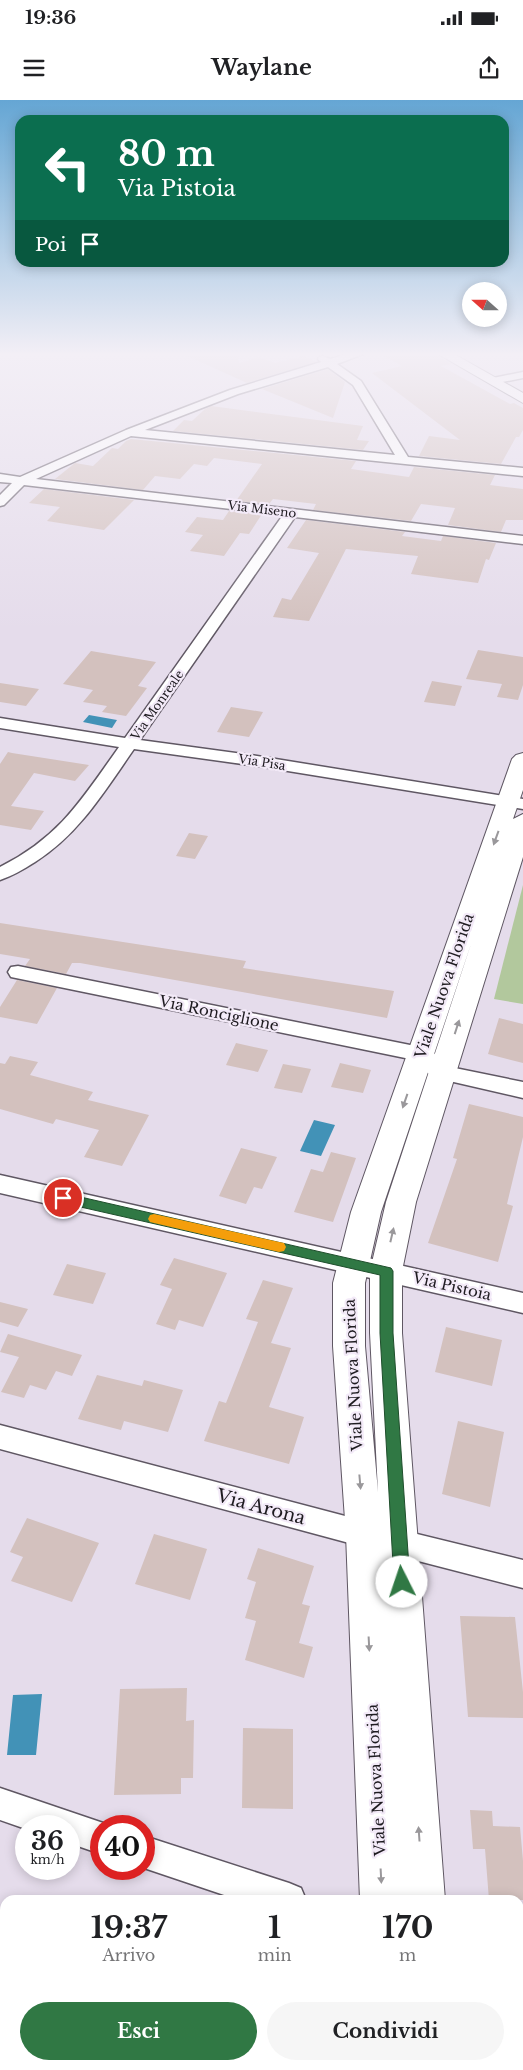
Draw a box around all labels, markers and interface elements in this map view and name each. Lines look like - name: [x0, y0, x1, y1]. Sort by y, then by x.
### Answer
- text: 19:36: [25, 6, 76, 29]
- icon: menu: [20, 54, 48, 82]
- text: Waylane: [211, 54, 312, 81]
- icon: share: [475, 54, 503, 82]
- text: 80 m: [118, 132, 215, 175]
- icon: left: [35, 135, 100, 200]
- text: Via Pistoia: [118, 175, 236, 202]
- icon: arrive: [76, 230, 104, 258]
- text: Poi: [35, 233, 66, 256]
- north arrow: [462, 282, 508, 328]
- map controls: [462, 282, 507, 327]
- street label: Via Miseno: [226, 497, 297, 521]
- street label: Via Monreale: [127, 667, 187, 744]
- street label: Via Pisa: [236, 751, 287, 773]
- one-way arrow: [492, 831, 500, 846]
- street label: Viale Nuova Florida: [410, 910, 478, 1062]
- street label: Via Ronciglione: [156, 991, 281, 1035]
- one-way arrow: [454, 1019, 462, 1034]
- one-way arrow: [400, 1093, 408, 1108]
- pin: [42, 1177, 84, 1219]
- icon: arrive: [49, 1184, 77, 1212]
- one-way arrow: [388, 1228, 396, 1243]
- street label: Via Pistoia: [410, 1267, 494, 1304]
- street label: Viale Nuova Florida: [339, 1298, 367, 1453]
- one-way arrow: [356, 1474, 364, 1490]
- street label: Via Arona: [213, 1484, 308, 1529]
- position arrow: [375, 1555, 427, 1607]
- one-way arrow: [366, 1636, 374, 1652]
- street label: Viale Nuova Florida: [362, 1703, 390, 1858]
- speed limit sign: 40: [90, 1815, 155, 1880]
- text: 36: [31, 1826, 64, 1857]
- one-way arrow: [414, 1826, 422, 1842]
- text: km/h: [30, 1852, 65, 1867]
- one-way arrow: [377, 1868, 385, 1884]
- text: 19:37: [91, 1909, 167, 1946]
- text: 1: [268, 1909, 281, 1946]
- text: 170: [382, 1909, 433, 1946]
- text: Arrivo: [102, 1945, 155, 1965]
- text: min: [258, 1945, 291, 1965]
- text: m: [399, 1945, 416, 1965]
- button: Esci: [20, 2002, 257, 2060]
- button: Condividi: [267, 2002, 504, 2060]

